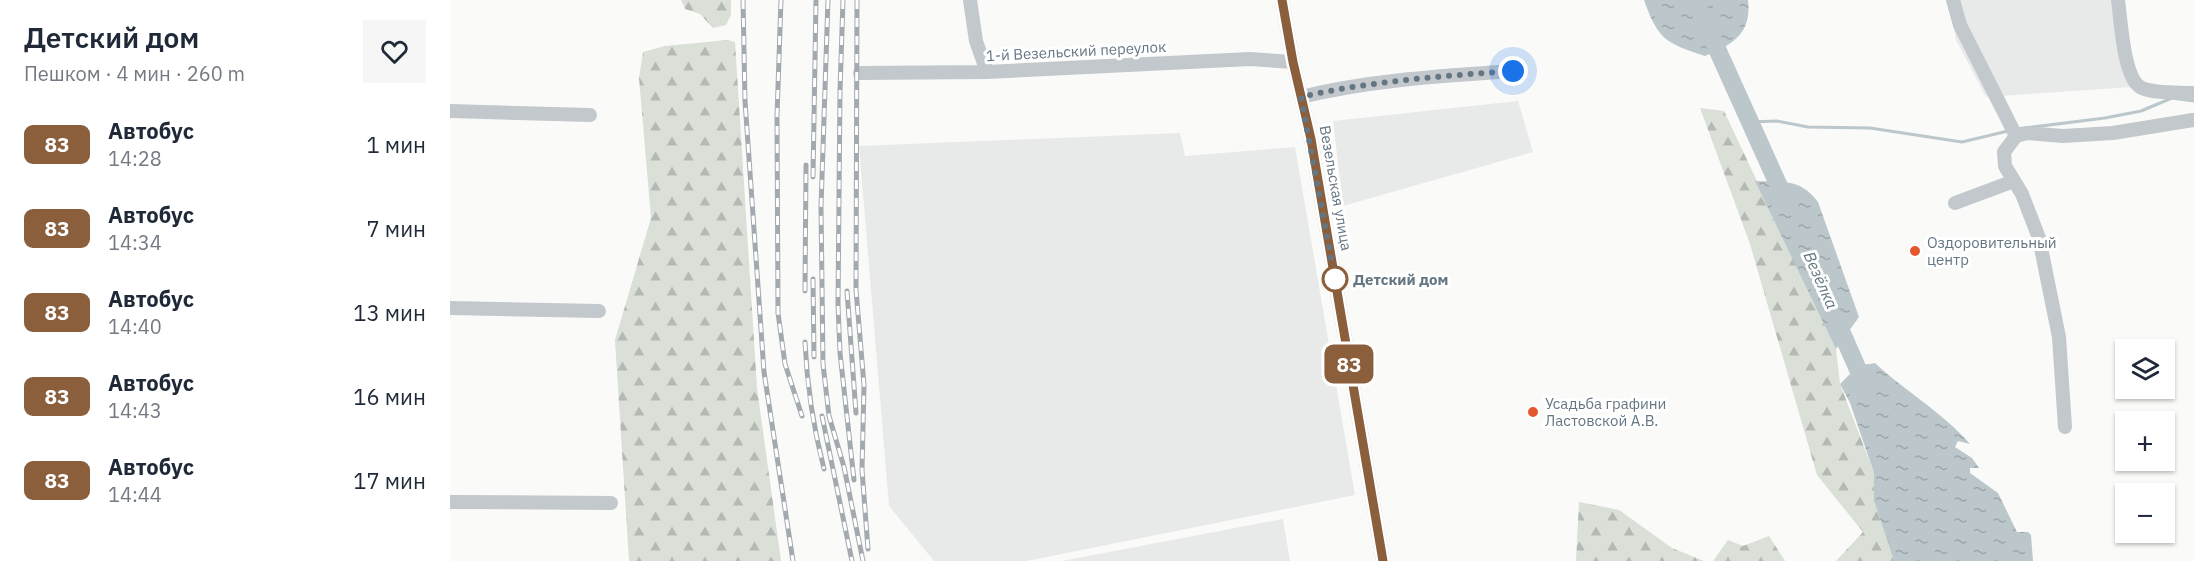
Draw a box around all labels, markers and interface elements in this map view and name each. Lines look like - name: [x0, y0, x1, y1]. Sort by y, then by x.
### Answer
- text: Детский дом: [24, 19, 199, 56]
- button: heart: [363, 20, 426, 83]
- street label: 1-й Везельский переулок: [985, 37, 1167, 65]
- your location: [1498, 56, 1528, 86]
- text: Пешком · 4 мин · 260 m: [24, 60, 245, 87]
- text: Автобус: [108, 116, 194, 145]
- street label: Везельская улица: [1316, 124, 1356, 252]
- text: 83: [44, 130, 70, 158]
- text: 1 мин: [366, 130, 426, 159]
- text: 14:28: [108, 145, 162, 172]
- text: Автобус: [108, 200, 194, 229]
- text: 83: [44, 214, 70, 242]
- text: 7 мин: [366, 214, 426, 243]
- text: 14:34: [108, 229, 162, 256]
- place label: Оздоровительный центр: [1927, 233, 2057, 269]
- marker: Оздоровительный центр: [1908, 244, 1922, 258]
- water label: Везёлка: [1800, 248, 1842, 312]
- marker: Детский дом: [1322, 266, 1348, 292]
- place label: Детский дом: [1353, 270, 1448, 289]
- text: Автобус: [108, 284, 194, 313]
- text: 83: [44, 298, 70, 326]
- text: 13 мин: [353, 298, 426, 327]
- text: 14:40: [108, 313, 162, 340]
- map controls: [2115, 339, 2175, 543]
- button: layers: [2115, 339, 2175, 399]
- line badge: 83: [1322, 344, 1376, 384]
- text: 83: [1336, 350, 1362, 378]
- text: Автобус: [108, 368, 194, 397]
- text: 83: [44, 382, 70, 410]
- text: 16 мин: [353, 382, 426, 411]
- place label: Усадьба графини Ластовской А.В.: [1545, 394, 1666, 430]
- text: 14:43: [108, 397, 162, 424]
- marker: Усадьба графини Ластовской А.В.: [1526, 405, 1540, 419]
- button: +: [2115, 411, 2175, 471]
- text: Автобус: [108, 452, 194, 481]
- text: 83: [44, 466, 70, 494]
- text: 17 мин: [353, 466, 426, 495]
- text: 14:44: [108, 481, 162, 508]
- button: −: [2115, 483, 2175, 543]

